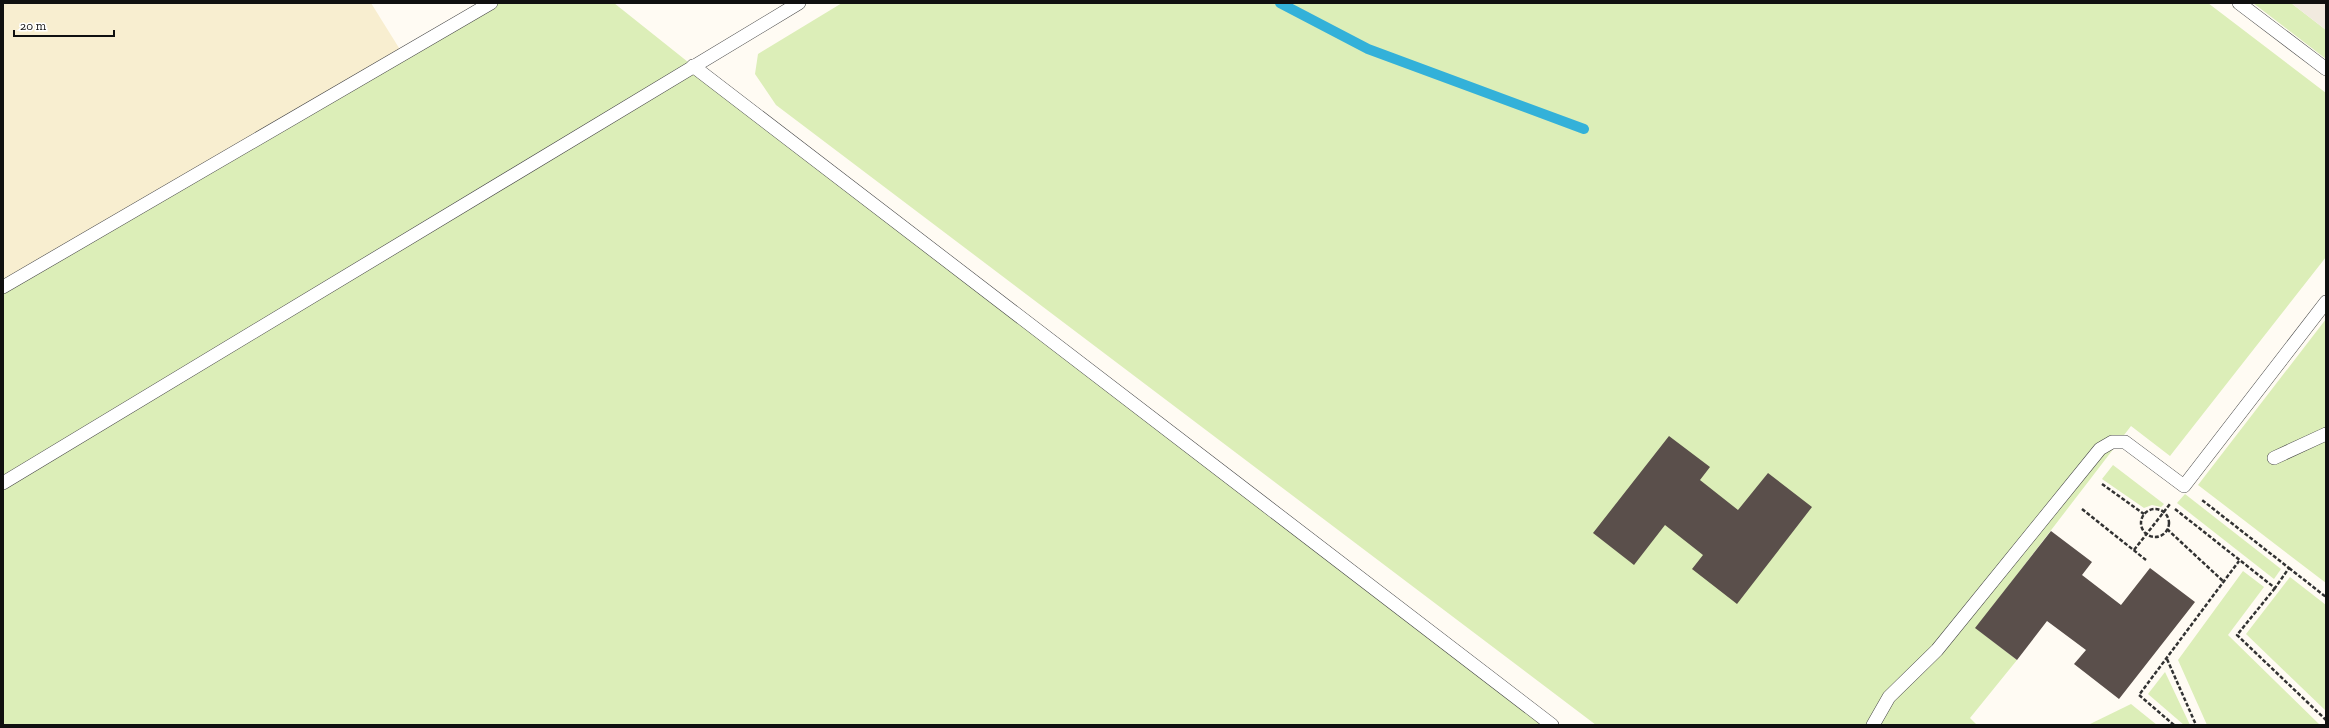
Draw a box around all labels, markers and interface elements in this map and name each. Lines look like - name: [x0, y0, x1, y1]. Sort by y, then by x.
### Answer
- scale bar: [14, 12, 114, 38]
- text: 20 m: [20, 19, 47, 33]

